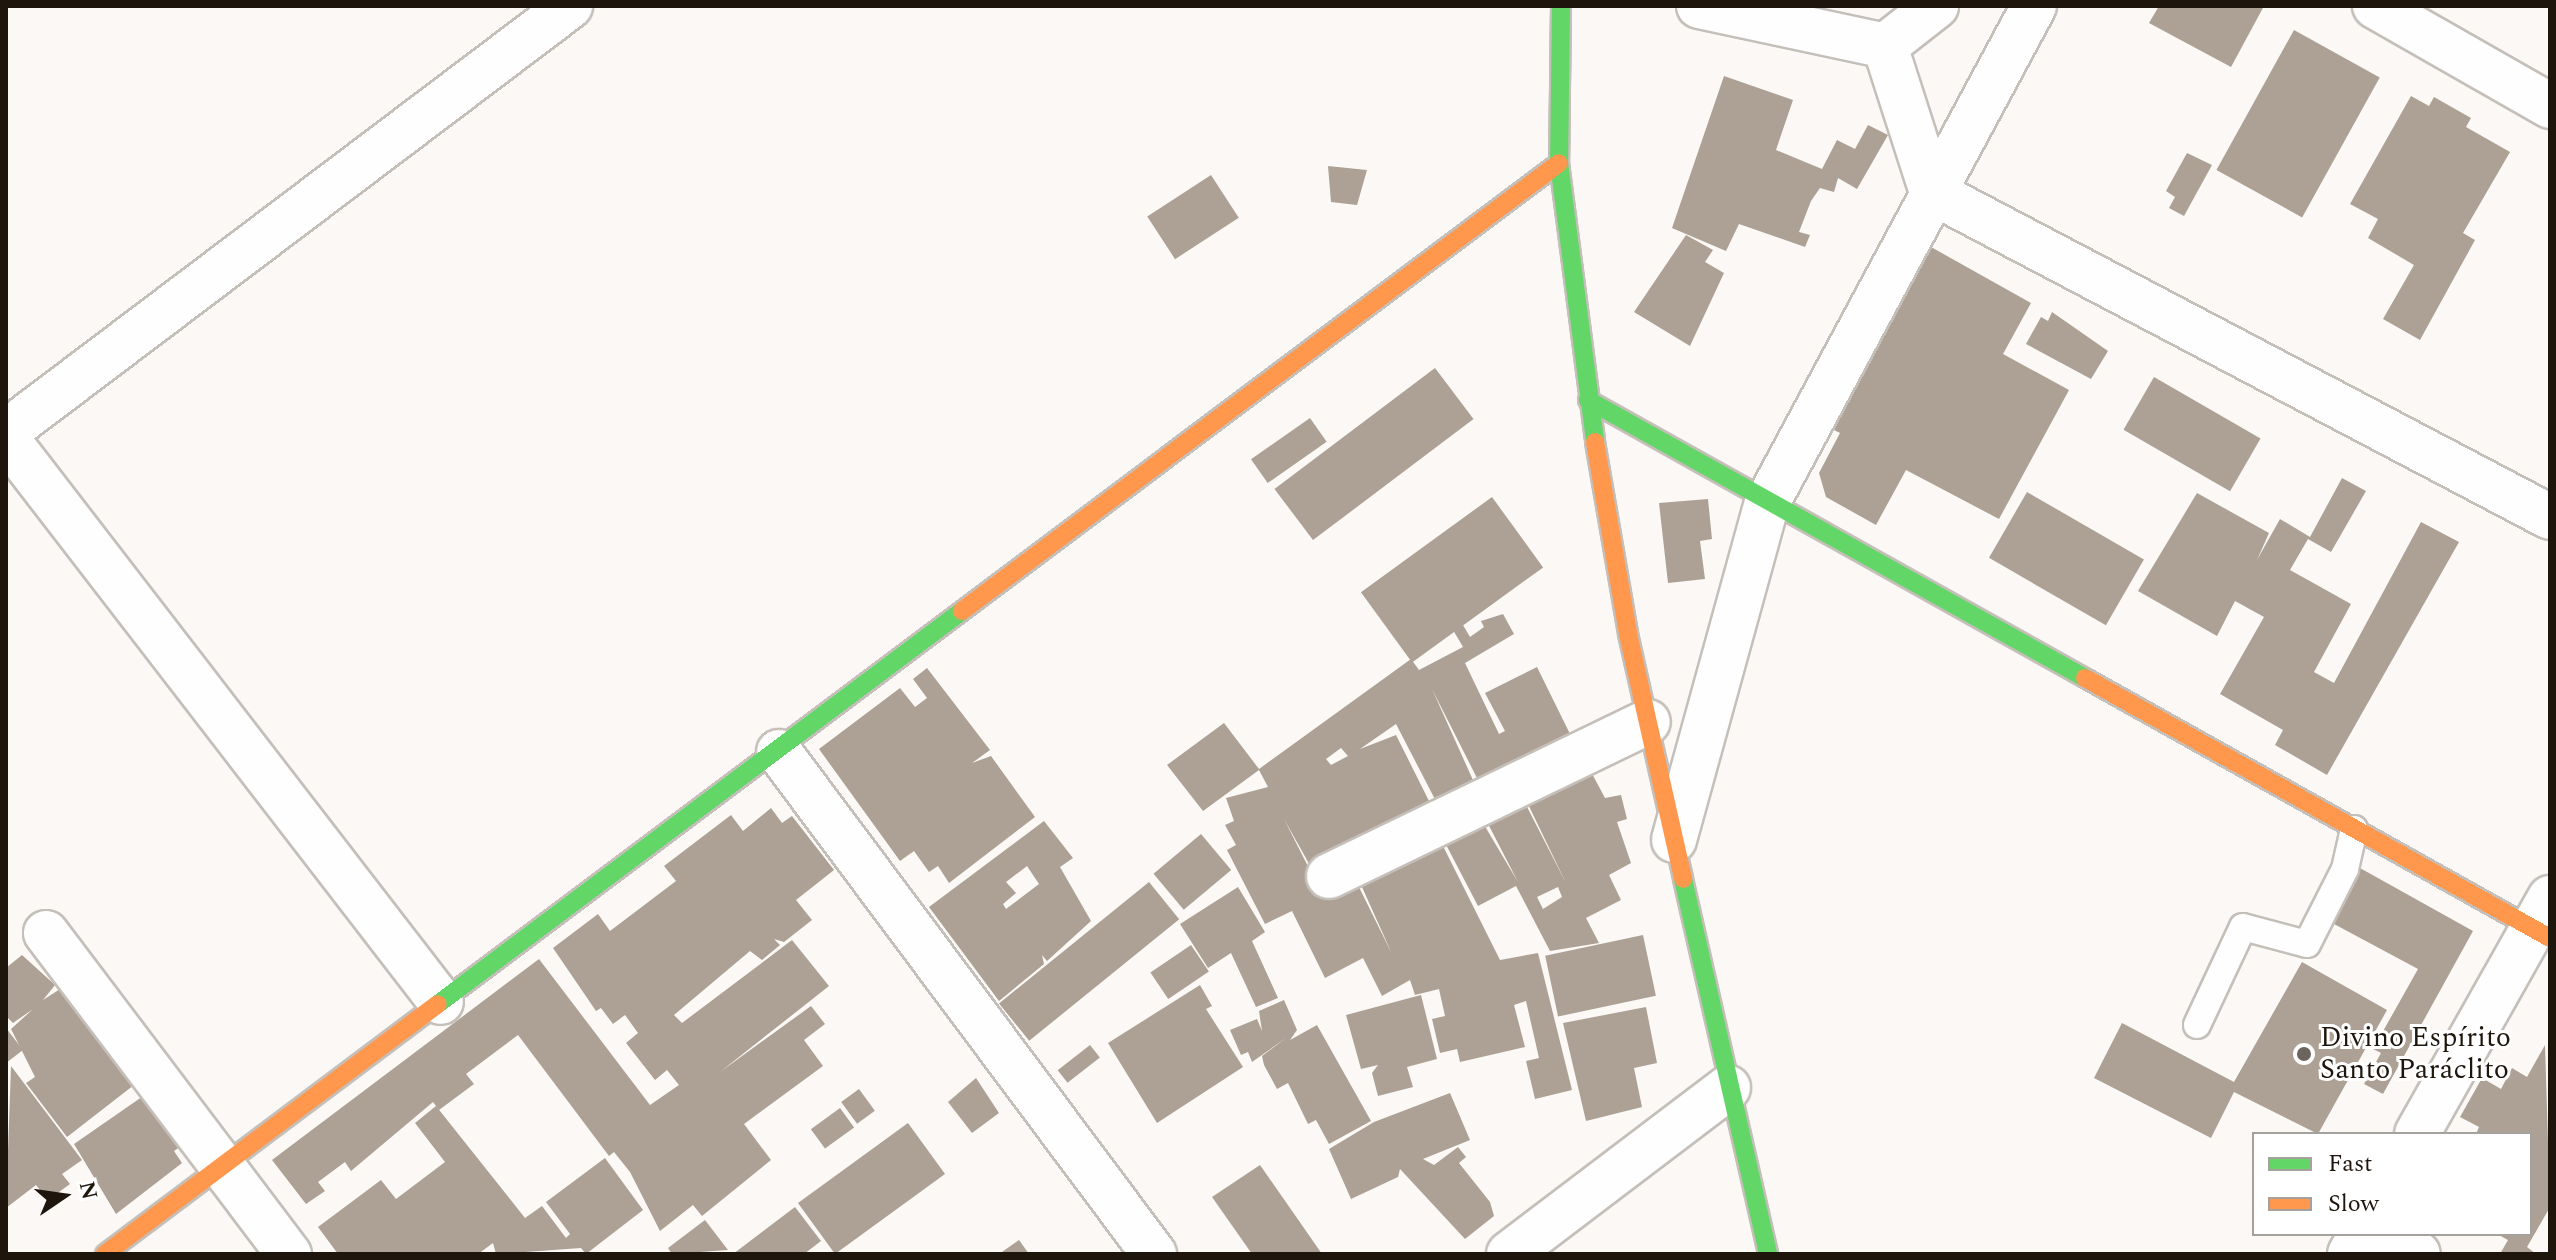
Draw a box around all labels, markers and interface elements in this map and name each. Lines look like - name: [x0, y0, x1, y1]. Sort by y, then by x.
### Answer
- place label: Divino Espírito Santo Paráclito: [2320, 1021, 2511, 1087]
- marker: Divino Espírito Santo Paráclito: [2295, 1045, 2313, 1063]
- legend: [2252, 1132, 2532, 1236]
- text: Fast: [2328, 1146, 2373, 1182]
- north arrow: [24, 1156, 104, 1236]
- text: N: [70, 1178, 106, 1203]
- text: Slow: [2328, 1186, 2379, 1222]

